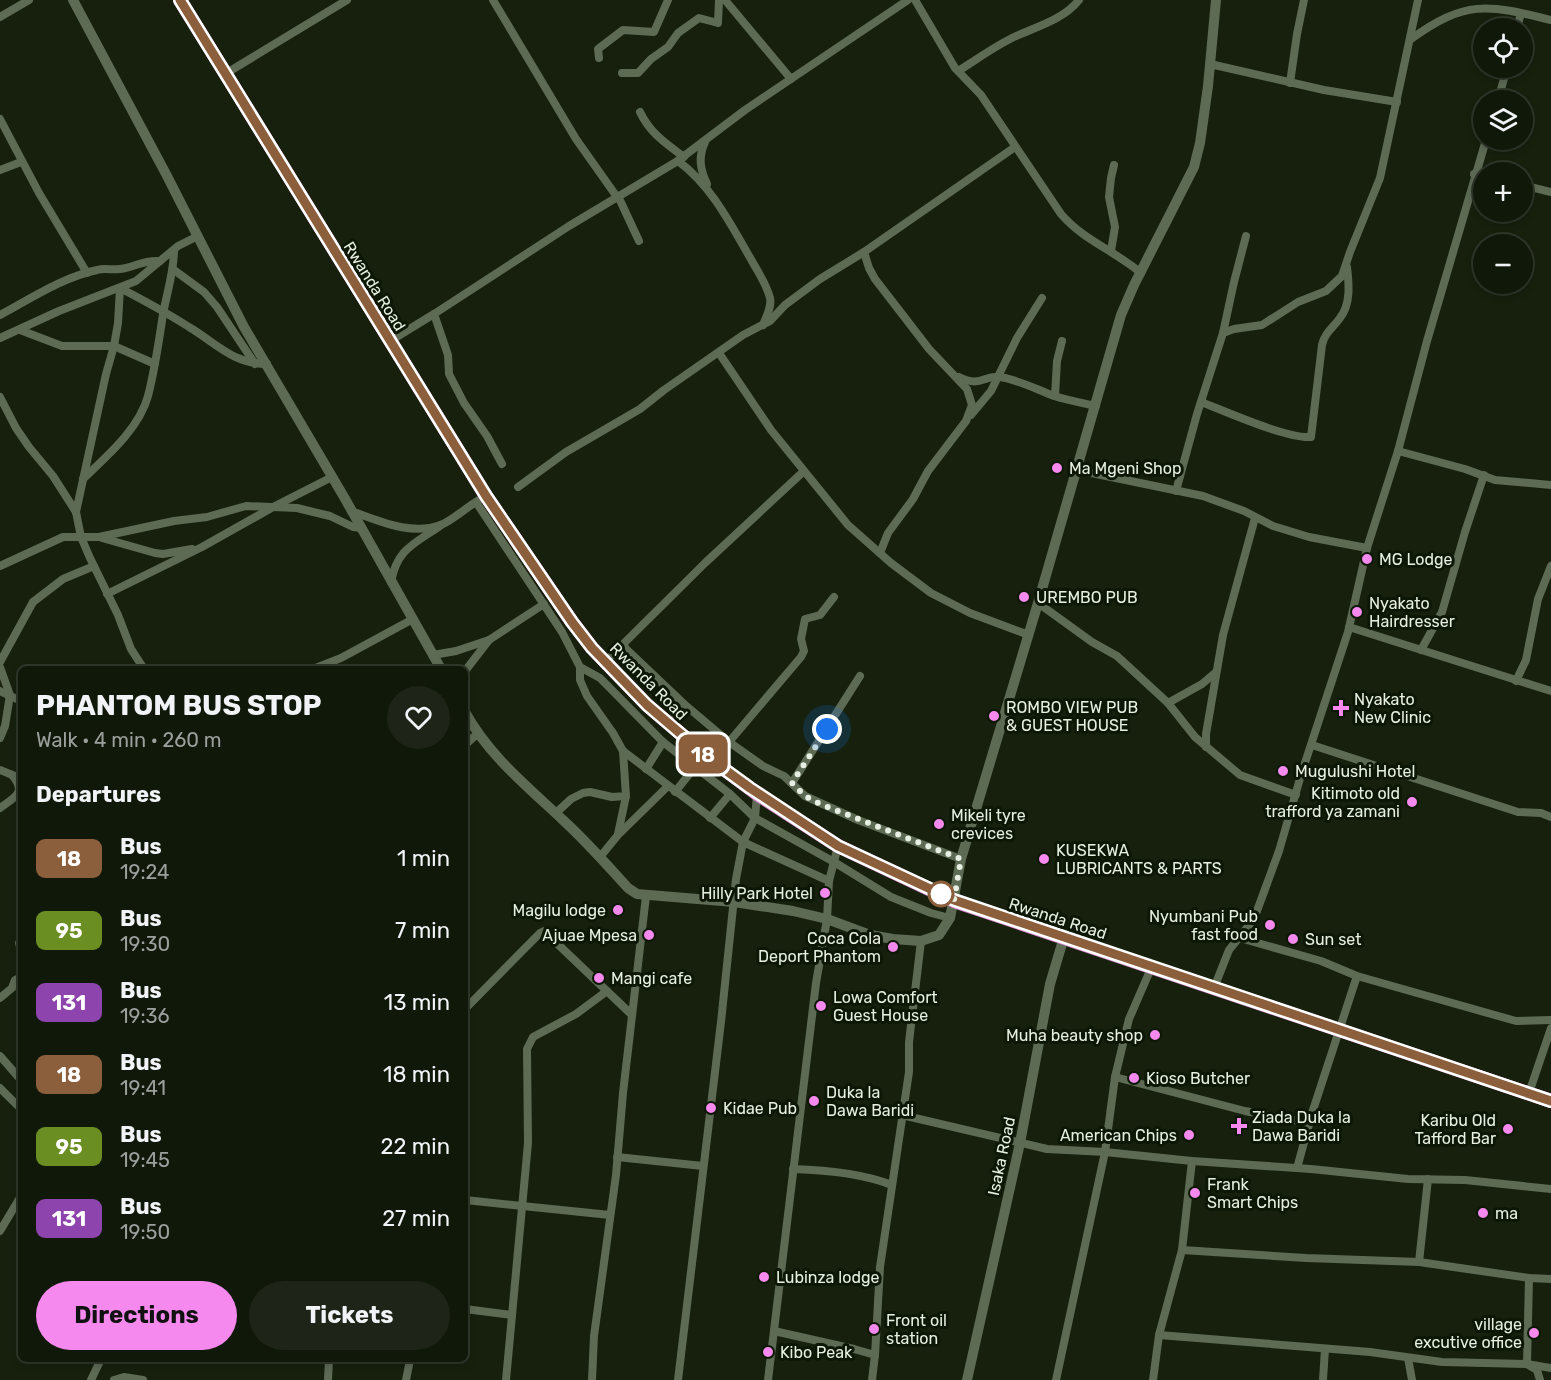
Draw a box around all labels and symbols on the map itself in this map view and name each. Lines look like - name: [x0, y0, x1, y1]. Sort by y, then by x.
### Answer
- street label: Rwanda Road: [340, 238, 410, 334]
- place label: Ma Mgeni Shop: [1069, 459, 1182, 478]
- marker: Ma Mgeni Shop: [1050, 461, 1064, 475]
- place label: MG Lodge: [1379, 550, 1453, 569]
- marker: MG Lodge: [1360, 552, 1374, 566]
- place label: UREMBO PUB: [1036, 588, 1138, 607]
- marker: UREMBO PUB: [1017, 590, 1031, 604]
- place label: Nyakato Hairdresser: [1369, 594, 1455, 631]
- marker: Nyakato Hairdresser: [1350, 605, 1364, 619]
- street label: Rwanda Road: [606, 639, 691, 724]
- place label: Nyakato New Clinic: [1354, 690, 1431, 727]
- place label: ROMBO VIEW PUB & GUEST HOUSE: [1006, 698, 1138, 735]
- marker: Nyakato New Clinic: [1332, 699, 1350, 717]
- marker: ROMBO VIEW PUB & GUEST HOUSE: [987, 709, 1001, 723]
- your location: [812, 714, 842, 744]
- line badge: 18: [676, 734, 730, 774]
- place label: Mugulushi Hotel: [1295, 762, 1415, 781]
- marker: Mugulushi Hotel: [1276, 764, 1290, 778]
- place label: Kitimoto old trafford ya zamani: [1265, 784, 1400, 821]
- marker: Kitimoto old trafford ya zamani: [1405, 795, 1419, 809]
- place label: Mikeli tyre crevices: [951, 806, 1026, 843]
- marker: Mikeli tyre crevices: [932, 817, 946, 831]
- place label: KUSEKWA LUBRICANTS & PARTS: [1056, 841, 1222, 878]
- marker: KUSEKWA LUBRICANTS & PARTS: [1037, 852, 1051, 866]
- unlabelled marker: [928, 881, 954, 907]
- place label: Hilly Park Hotel: [701, 884, 813, 903]
- marker: Hilly Park Hotel: [818, 886, 832, 900]
- street label: Rwanda Road: [1007, 894, 1109, 943]
- place label: Magilu lodge: [512, 901, 606, 920]
- marker: Magilu lodge: [611, 903, 625, 917]
- place label: Nyumbani Pub fast food: [1149, 907, 1258, 944]
- marker: Nyumbani Pub fast food: [1263, 918, 1277, 932]
- place label: Ajuae Mpesa: [542, 926, 637, 945]
- marker: Ajuae Mpesa: [642, 928, 656, 942]
- place label: Coca Cola Deport Phantom: [758, 929, 881, 966]
- place label: Sun set: [1305, 930, 1362, 949]
- marker: Sun set: [1286, 932, 1300, 946]
- marker: Coca Cola Deport Phantom: [886, 940, 900, 954]
- place label: Mangi cafe: [611, 969, 692, 988]
- marker: Mangi cafe: [592, 971, 606, 985]
- place label: Lowa Comfort Guest House: [833, 988, 938, 1025]
- marker: Lowa Comfort Guest House: [814, 999, 828, 1013]
- place label: Muha beauty shop: [1006, 1026, 1143, 1045]
- marker: Muha beauty shop: [1148, 1028, 1162, 1042]
- place label: Kioso Butcher: [1146, 1069, 1250, 1088]
- marker: Kioso Butcher: [1127, 1071, 1141, 1085]
- place label: Duka la Dawa Baridi: [826, 1083, 914, 1120]
- marker: Duka la Dawa Baridi: [807, 1094, 821, 1108]
- place label: Kidae Pub: [723, 1099, 797, 1118]
- marker: Kidae Pub: [704, 1101, 718, 1115]
- place label: Ziada Duka la Dawa Baridi: [1252, 1108, 1351, 1145]
- place label: Karibu Old Tafford Bar: [1414, 1111, 1496, 1148]
- street label: Isaka Road: [984, 1115, 1019, 1197]
- marker: Ziada Duka la Dawa Baridi: [1230, 1117, 1248, 1135]
- marker: Karibu Old Tafford Bar: [1501, 1122, 1515, 1136]
- place label: American Chips: [1060, 1126, 1177, 1145]
- marker: American Chips: [1182, 1128, 1196, 1142]
- place label: Frank Smart Chips: [1207, 1175, 1298, 1212]
- marker: Frank Smart Chips: [1188, 1186, 1202, 1200]
- place label: ma: [1495, 1204, 1518, 1223]
- marker: ma: [1476, 1206, 1490, 1220]
- place label: Lubinza lodge: [776, 1268, 880, 1287]
- marker: Lubinza lodge: [757, 1270, 771, 1284]
- place label: Front oil station: [886, 1311, 947, 1348]
- place label: village excutive office: [1414, 1315, 1522, 1352]
- marker: Front oil station: [867, 1322, 881, 1336]
- marker: village excutive office: [1527, 1326, 1541, 1340]
- place label: Kibo Peak: [780, 1343, 853, 1362]
- marker: Kibo Peak: [761, 1345, 775, 1359]

